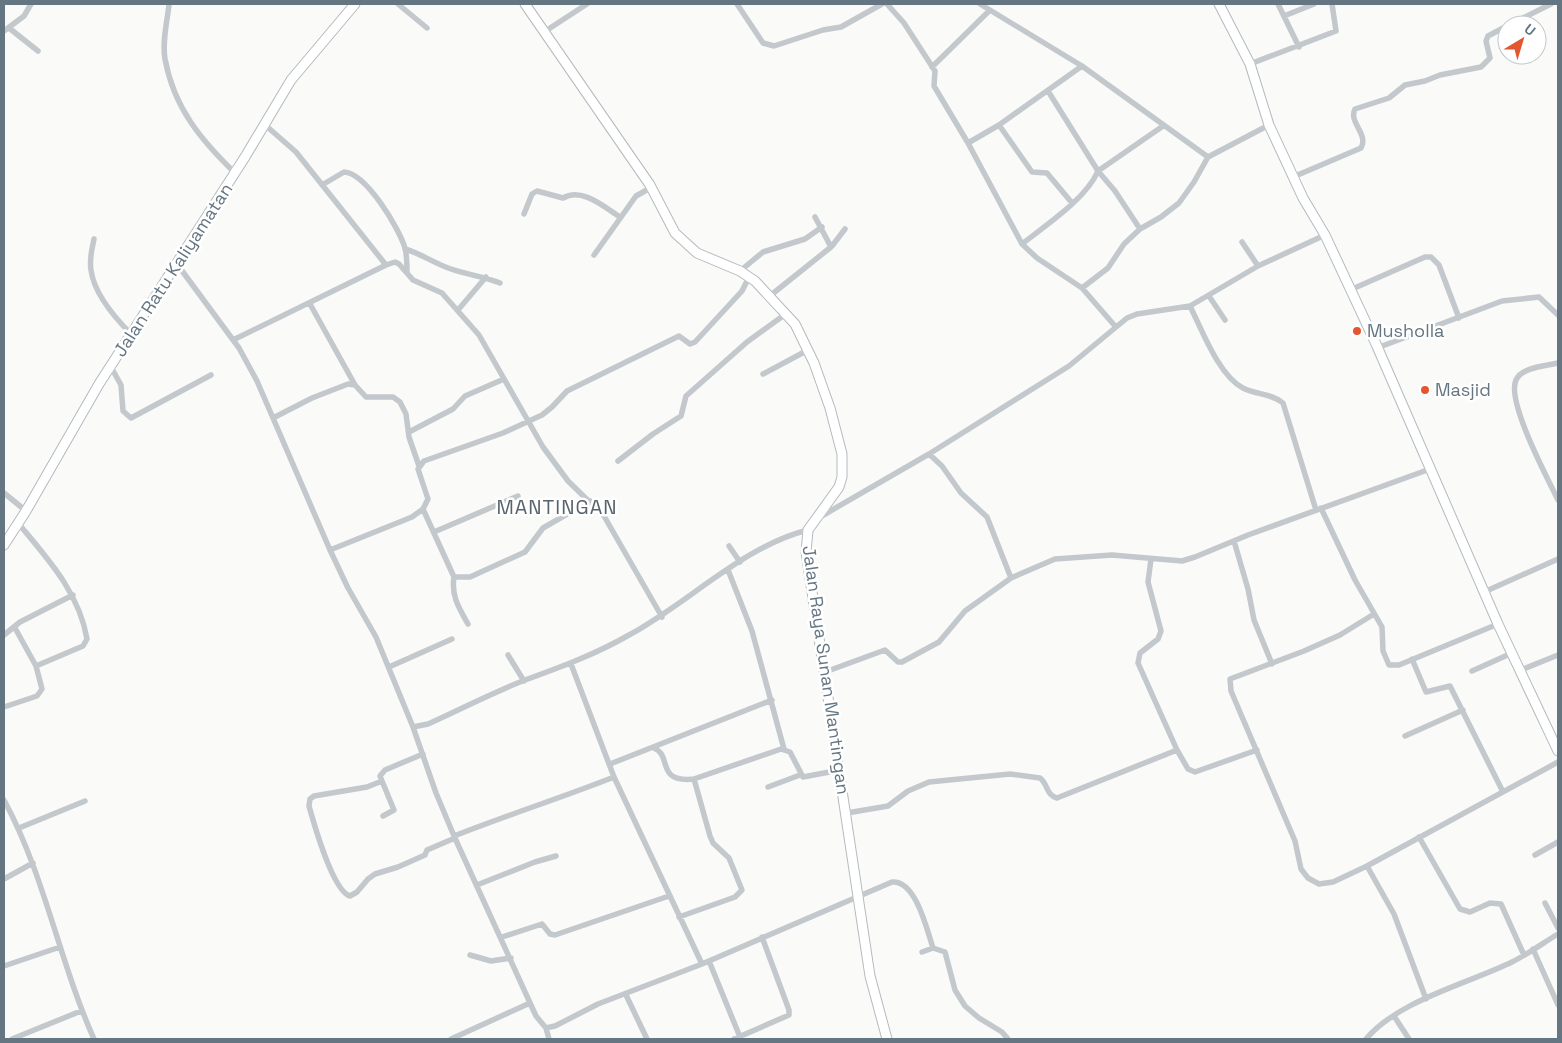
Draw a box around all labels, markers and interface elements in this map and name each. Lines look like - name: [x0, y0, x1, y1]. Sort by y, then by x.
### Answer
- north arrow: [1497, 15, 1547, 65]
- text: U: [1521, 20, 1539, 40]
- street label: Jalan Ratu Kaliyamatan: [108, 179, 237, 361]
- place label: Musholla: [1367, 319, 1444, 342]
- marker: Musholla: [1351, 325, 1363, 337]
- place label: Masjid: [1435, 378, 1491, 401]
- marker: Masjid: [1419, 384, 1431, 396]
- district label: MANTINGAN: [496, 494, 618, 520]
- street label: Jalan Raya Sunan Mantingan: [798, 544, 855, 796]

